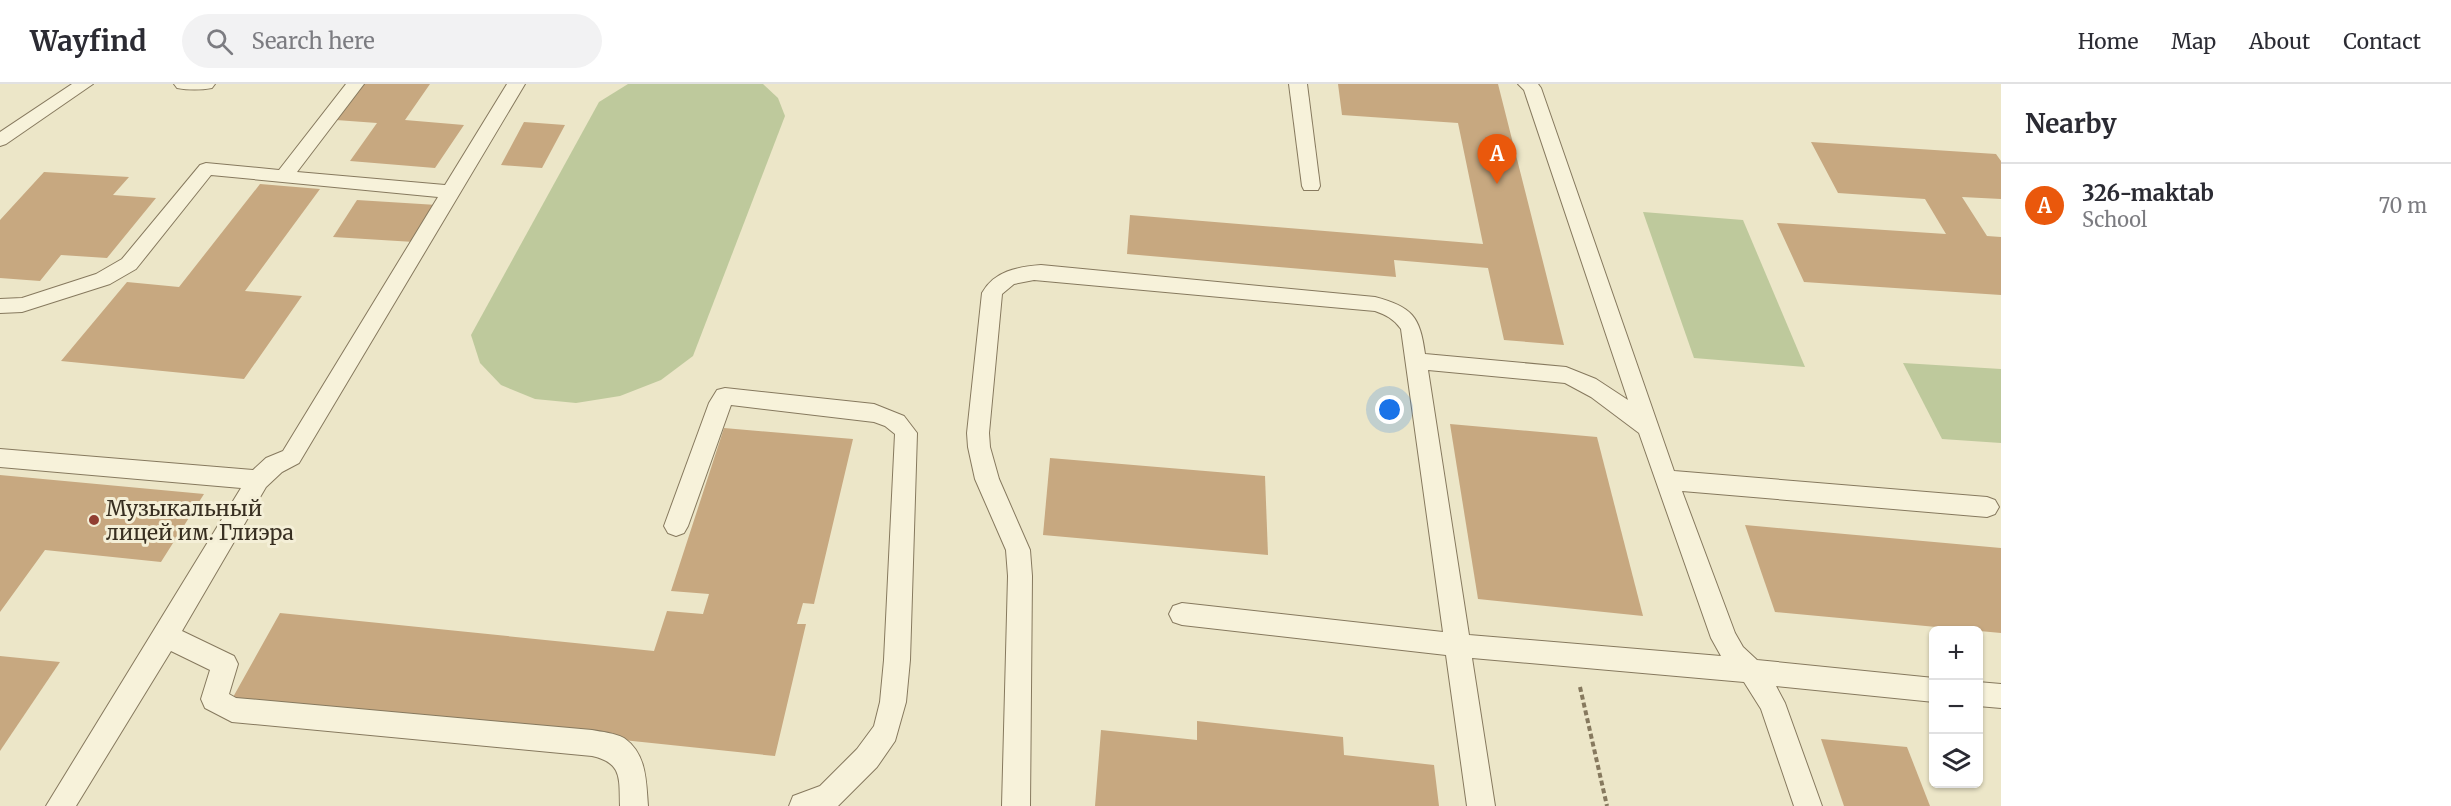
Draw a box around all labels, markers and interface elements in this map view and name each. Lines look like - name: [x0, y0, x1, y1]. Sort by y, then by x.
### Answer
- search box: [182, 14, 602, 68]
- text: Wayfind: [30, 23, 146, 59]
- icon: search: [203, 25, 236, 58]
- text: Search here: [251, 27, 375, 55]
- text: Home: [2078, 28, 2138, 55]
- text: Map: [2171, 28, 2216, 55]
- text: About: [2249, 28, 2310, 55]
- text: Contact: [2343, 28, 2421, 55]
- text: Nearby: [2025, 107, 2117, 140]
- pin: A: [1478, 135, 1516, 184]
- text: 326-maktab: [2082, 179, 2214, 207]
- text: A: [2037, 193, 2052, 218]
- text: 70 m: [2379, 193, 2427, 218]
- text: School: [2082, 207, 2147, 232]
- your location: [1375, 395, 1404, 424]
- place label: Музыкальный лицей им. Глиэра: [106, 495, 294, 546]
- marker: Музыкальный лицей им. Глиэра: [87, 513, 101, 527]
- map controls: [1929, 626, 1983, 788]
- button: +: [1929, 626, 1983, 680]
- button: −: [1929, 680, 1983, 734]
- button: layers: [1929, 734, 1983, 788]

